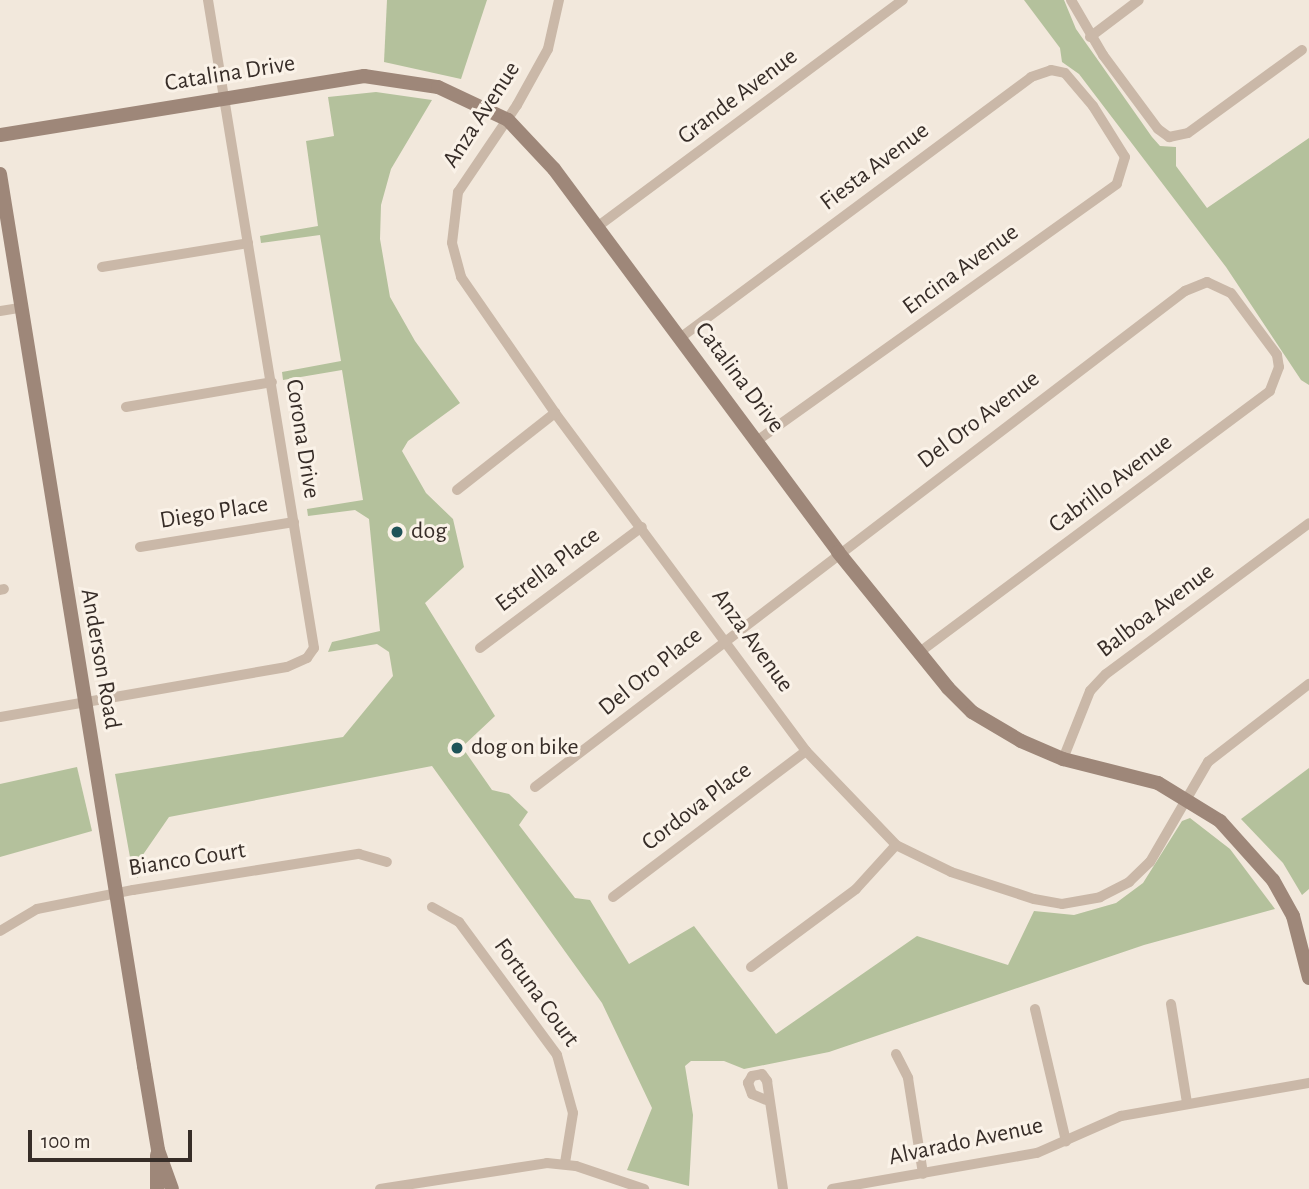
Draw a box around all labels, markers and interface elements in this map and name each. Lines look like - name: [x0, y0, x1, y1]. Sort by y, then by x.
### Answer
- street label: Grande Avenue: [673, 43, 803, 151]
- street label: Catalina Drive: [163, 49, 297, 99]
- street label: Anza Avenue: [437, 56, 527, 174]
- street label: Fiesta Avenue: [815, 117, 935, 217]
- street label: Encina Avenue: [897, 218, 1025, 322]
- street label: Catalina Drive: [688, 317, 790, 439]
- street label: Del Oro Avenue: [912, 365, 1046, 475]
- street label: Corona Drive: [278, 377, 326, 501]
- street label: Cabrillo Avenue: [1044, 428, 1178, 540]
- street label: Diego Place: [158, 490, 270, 536]
- place label: dog: [411, 518, 447, 546]
- street label: Estrella Place: [490, 521, 606, 619]
- marker: dog: [389, 524, 405, 540]
- street label: Balboa Avenue: [1092, 558, 1220, 664]
- street label: Anza Avenue: [705, 584, 799, 698]
- street label: Anderson Road: [74, 587, 126, 731]
- street label: Del Oro Place: [593, 621, 709, 723]
- place label: dog on bike: [471, 734, 579, 762]
- marker: dog on bike: [449, 740, 465, 756]
- street label: Cordova Place: [637, 756, 757, 858]
- street label: Bianco Court: [126, 837, 248, 883]
- street label: Fortuna Court: [487, 933, 585, 1053]
- street label: Alvarado Avenue: [886, 1112, 1046, 1172]
- scale bar: [32, 1116, 196, 1160]
- text: 100 m: [41, 1131, 91, 1152]

